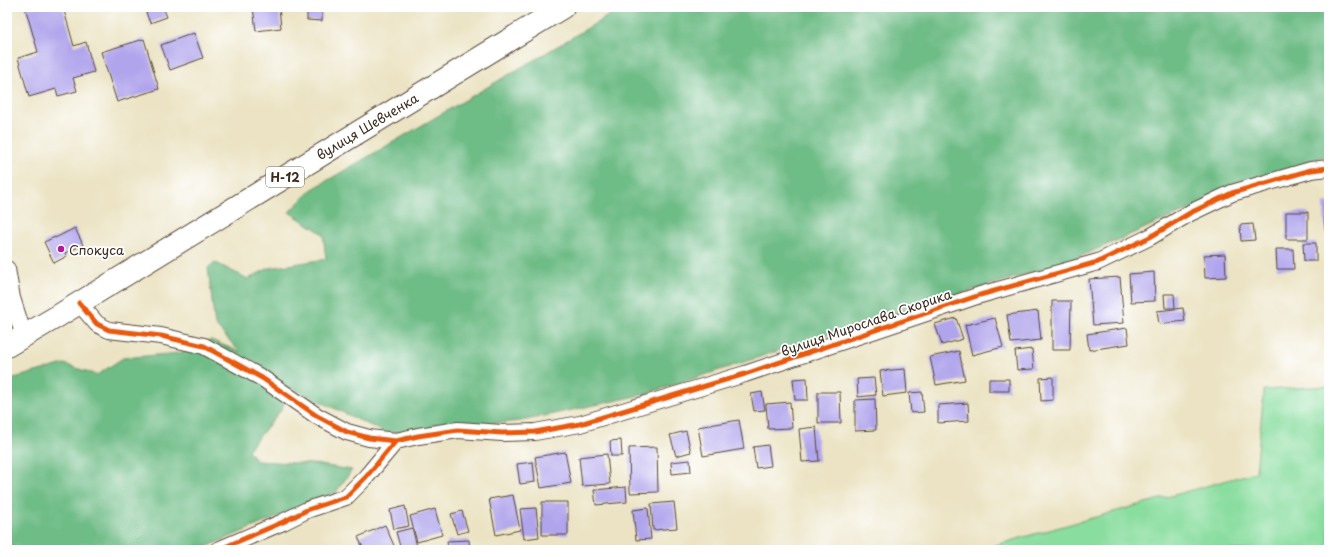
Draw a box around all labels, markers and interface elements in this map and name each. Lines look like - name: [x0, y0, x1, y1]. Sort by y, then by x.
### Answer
- street label: вулиця Шевченка: [312, 88, 422, 164]
- road number: Н-12: [266, 167, 304, 187]
- place label: Спокуса: [69, 240, 125, 259]
- marker: Спокуса: [56, 244, 66, 254]
- street label: вулиця Мирослава Скорика: [778, 284, 955, 360]

